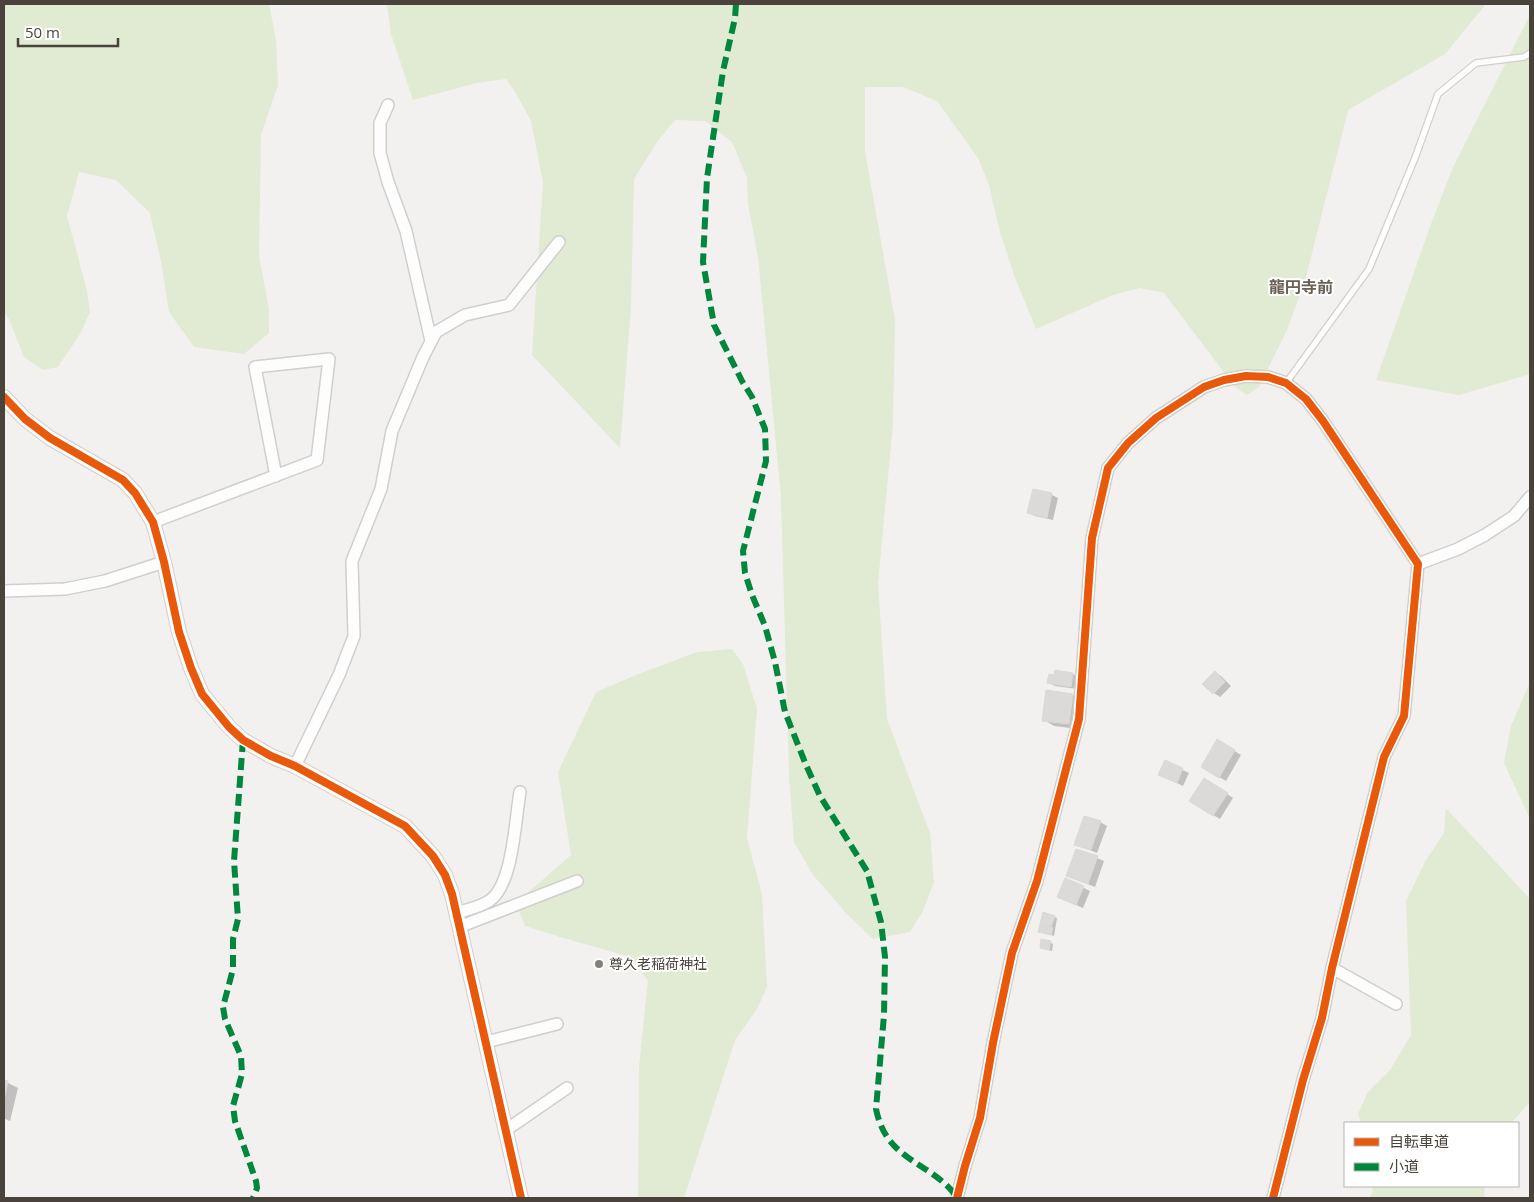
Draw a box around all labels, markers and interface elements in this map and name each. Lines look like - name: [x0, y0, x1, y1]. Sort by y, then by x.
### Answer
- scale bar: [18, 15, 118, 47]
- text: 50 m: [25, 22, 60, 42]
- district label: 龍円寺前: [1269, 276, 1333, 298]
- place label: 尊久老稲荷神社: [609, 954, 707, 973]
- marker: 尊久老稲荷神社: [593, 958, 605, 970]
- legend: [1344, 1122, 1519, 1187]
- text: 自転車道: [1389, 1131, 1449, 1151]
- text: 小道: [1389, 1156, 1419, 1176]

